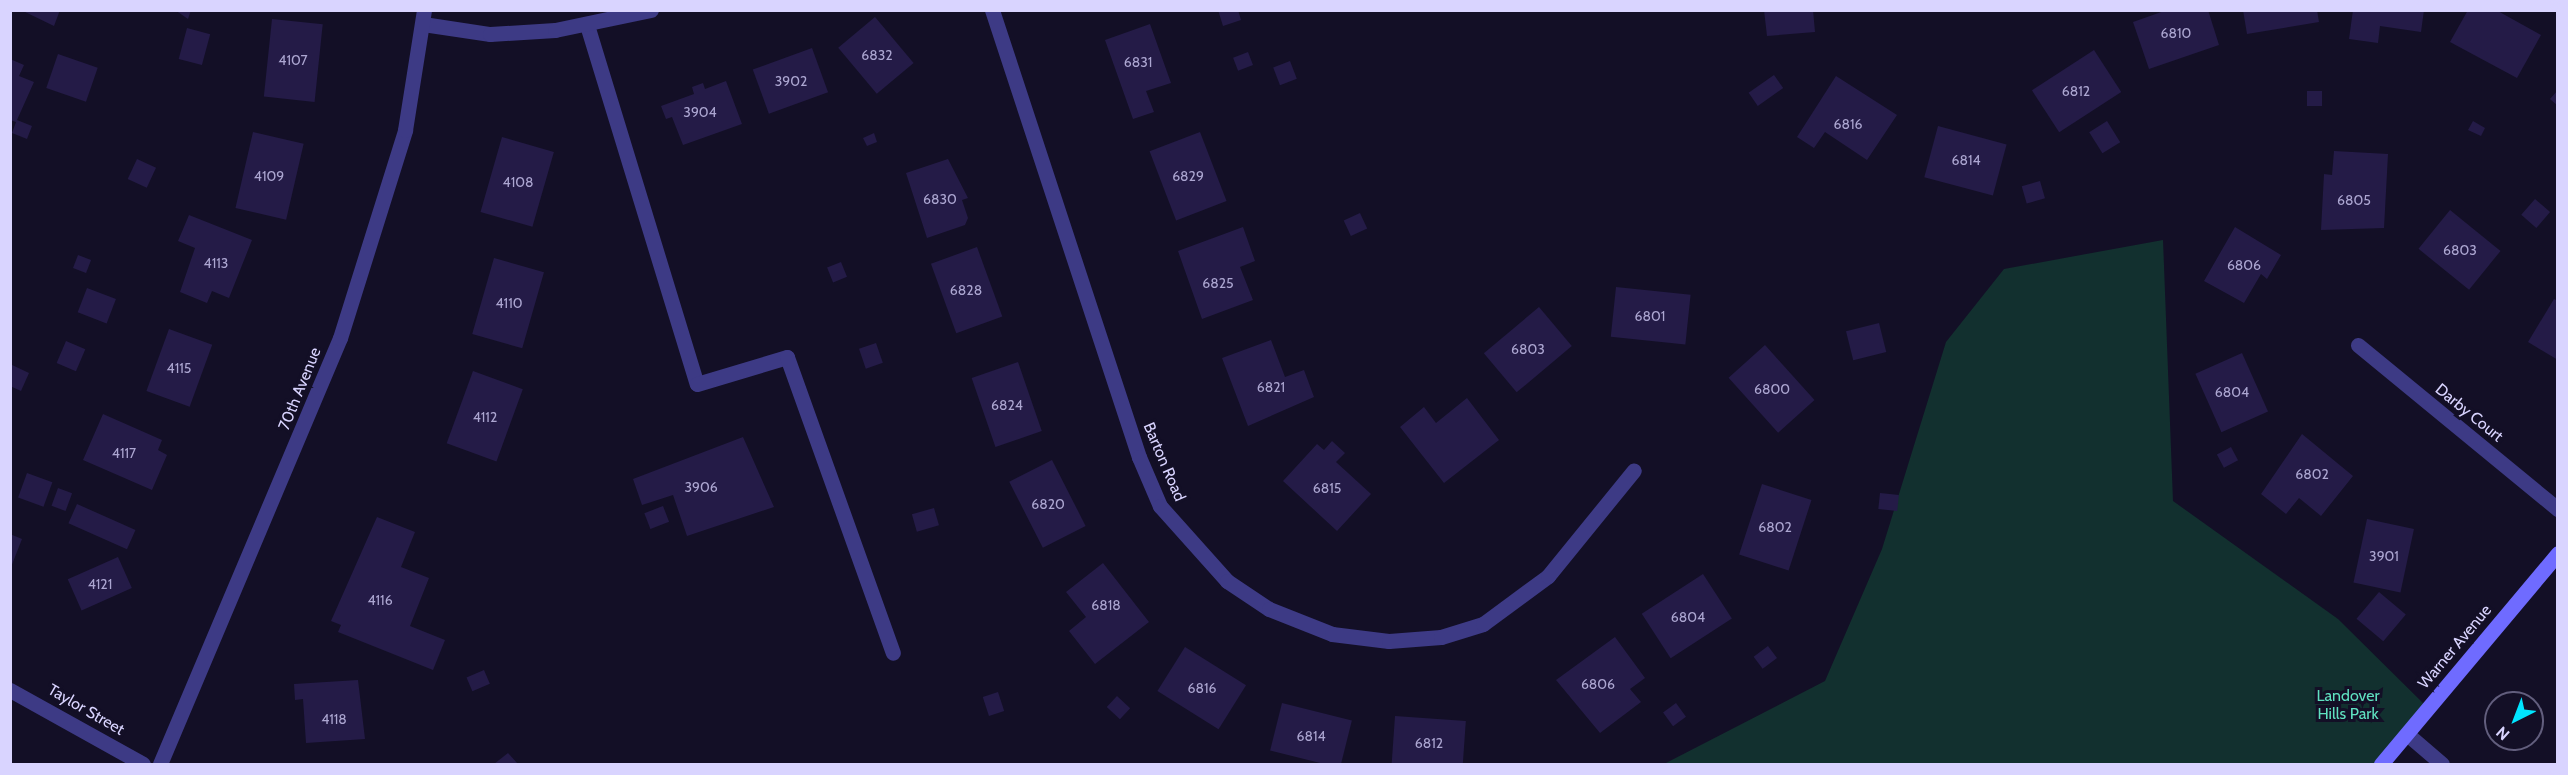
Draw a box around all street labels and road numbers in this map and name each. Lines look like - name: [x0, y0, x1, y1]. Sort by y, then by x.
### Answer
- street label: 70th Avenue: [275, 345, 325, 433]
- street label: Darby Court: [2431, 380, 2507, 446]
- street label: Barton Road: [1139, 420, 1189, 504]
- street label: Warner Avenue: [2414, 601, 2496, 693]
- street label: Taylor Street: [44, 680, 128, 740]

